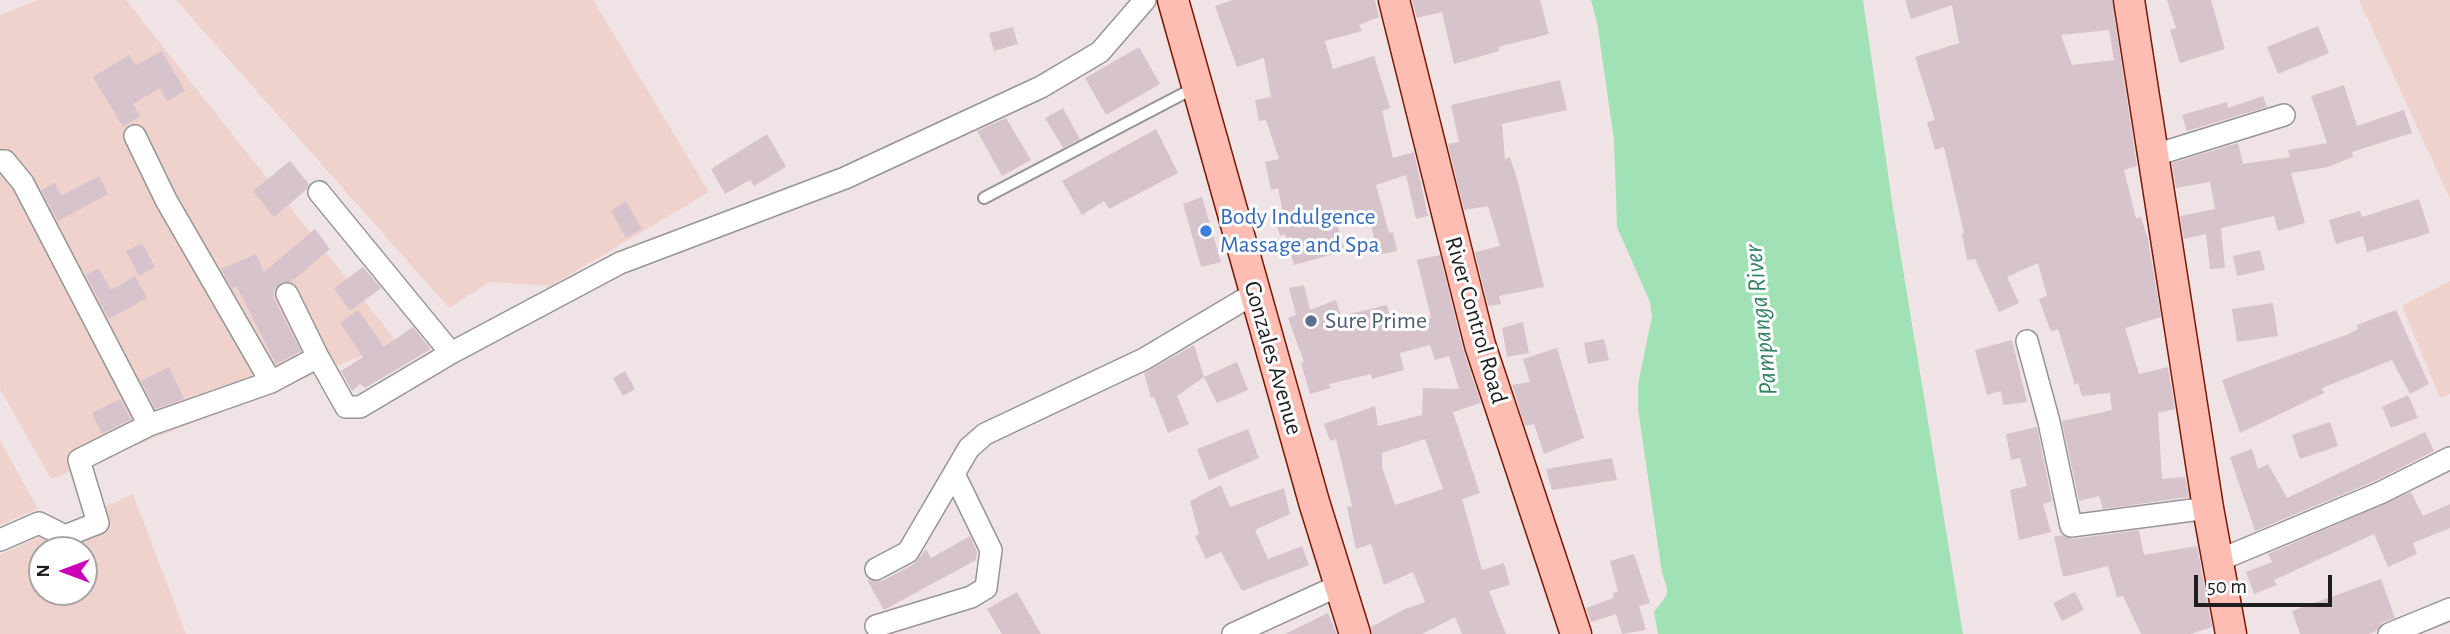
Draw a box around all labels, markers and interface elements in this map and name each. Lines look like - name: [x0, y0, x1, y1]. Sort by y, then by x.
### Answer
- place label: Body Indulgence Massage and Spa: [1220, 203, 1380, 259]
- marker: Body Indulgence Massage and Spa: [1198, 223, 1214, 239]
- street label: River Control Road: [1438, 233, 1514, 407]
- water label: Pampanga River: [1738, 243, 1784, 397]
- street label: Gonzales Avenue: [1237, 278, 1309, 438]
- place label: Sure Prime: [1325, 307, 1427, 335]
- marker: Sure Prime: [1303, 313, 1319, 329]
- north arrow: [28, 536, 98, 606]
- scale bar: [2198, 560, 2336, 604]
- text: N: [34, 564, 53, 578]
- text: 50 m: [2207, 576, 2247, 597]

